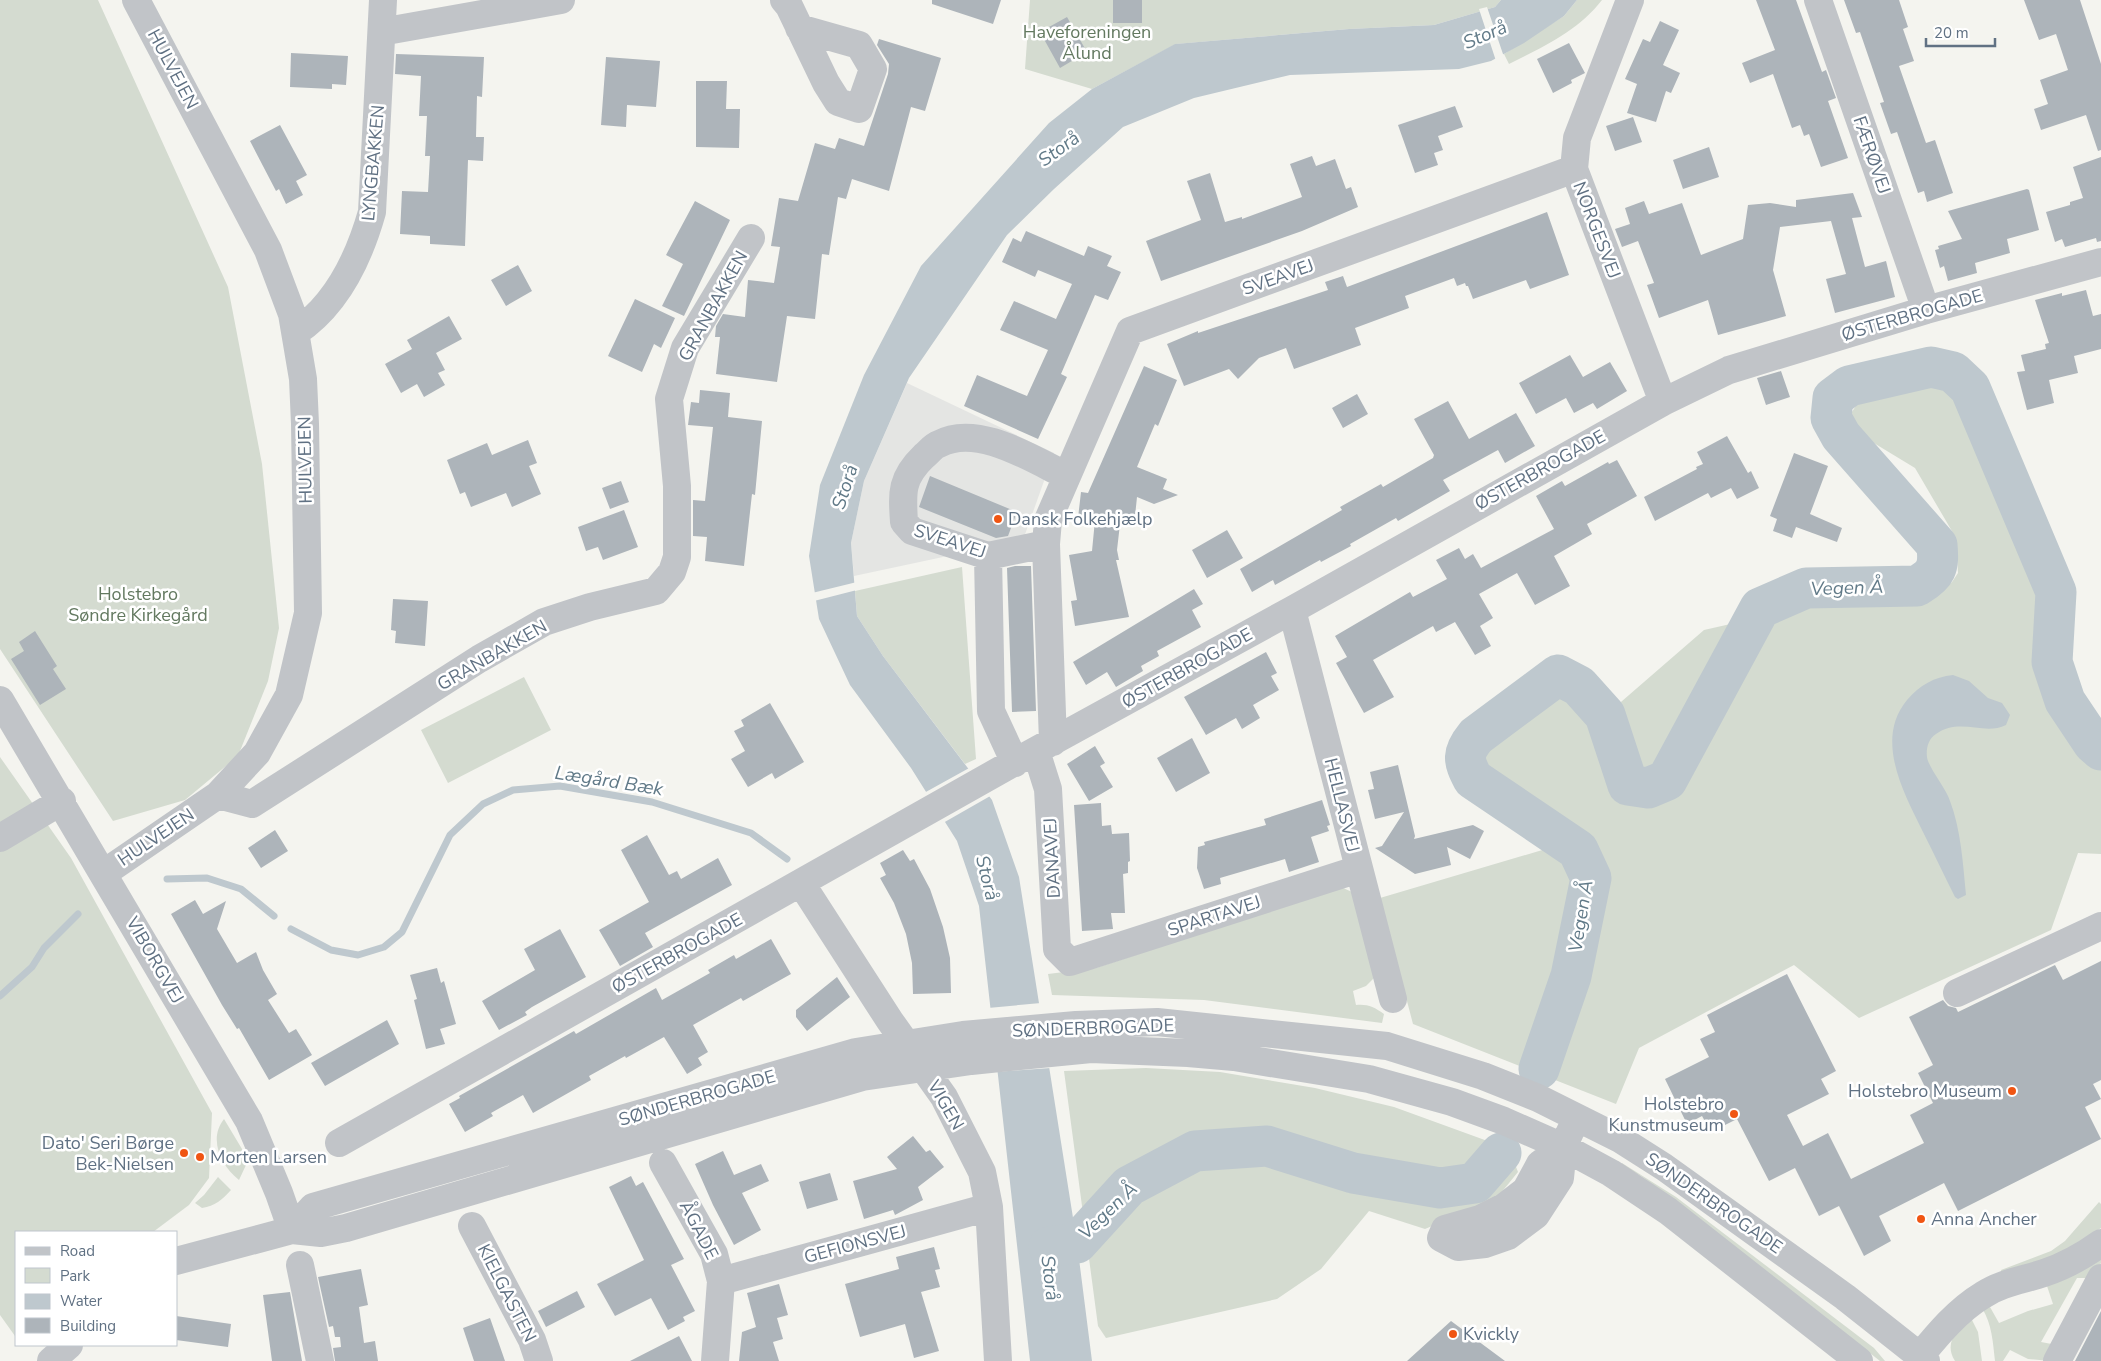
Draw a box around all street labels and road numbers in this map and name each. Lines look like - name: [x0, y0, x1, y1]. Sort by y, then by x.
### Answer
- street label: HULVEJEN: [142, 25, 204, 113]
- street label: LYNGBAKKEN: [356, 104, 390, 222]
- street label: FÆRØVEJ: [1848, 113, 1896, 197]
- street label: NORGESVEJ: [1567, 178, 1627, 282]
- street label: GRANBAKKEN: [673, 246, 753, 366]
- street label: SVEAVEJ: [1239, 253, 1317, 301]
- street label: ØSTERBROGADE: [1839, 283, 1985, 347]
- street label: HULVEJEN: [292, 416, 318, 504]
- street label: ØSTERBROGADE: [1470, 424, 1610, 516]
- street label: SVEAVEJ: [911, 518, 989, 564]
- street label: GRANBAKKEN: [433, 614, 551, 696]
- street label: ØSTERBROGADE: [1117, 622, 1257, 714]
- street label: HELLASVEJ: [1319, 756, 1365, 854]
- street label: HULVEJEN: [113, 803, 199, 871]
- street label: DANAVEJ: [1038, 817, 1066, 899]
- street label: SPARTAVEJ: [1164, 890, 1264, 942]
- street label: ØSTERBROGADE: [607, 907, 747, 999]
- street label: VIBORGVEJ: [120, 911, 190, 1008]
- street label: SØNDERBROGADE: [1012, 1013, 1174, 1043]
- street label: SØNDERBROGADE: [616, 1064, 778, 1132]
- street label: VIGEN: [922, 1075, 970, 1134]
- street label: SØNDERBROGADE: [1641, 1147, 1787, 1259]
- street label: ÅGADE: [674, 1197, 724, 1263]
- street label: GEFIONSVEJ: [801, 1219, 909, 1269]
- street label: KIELGASTEN: [472, 1240, 542, 1346]

